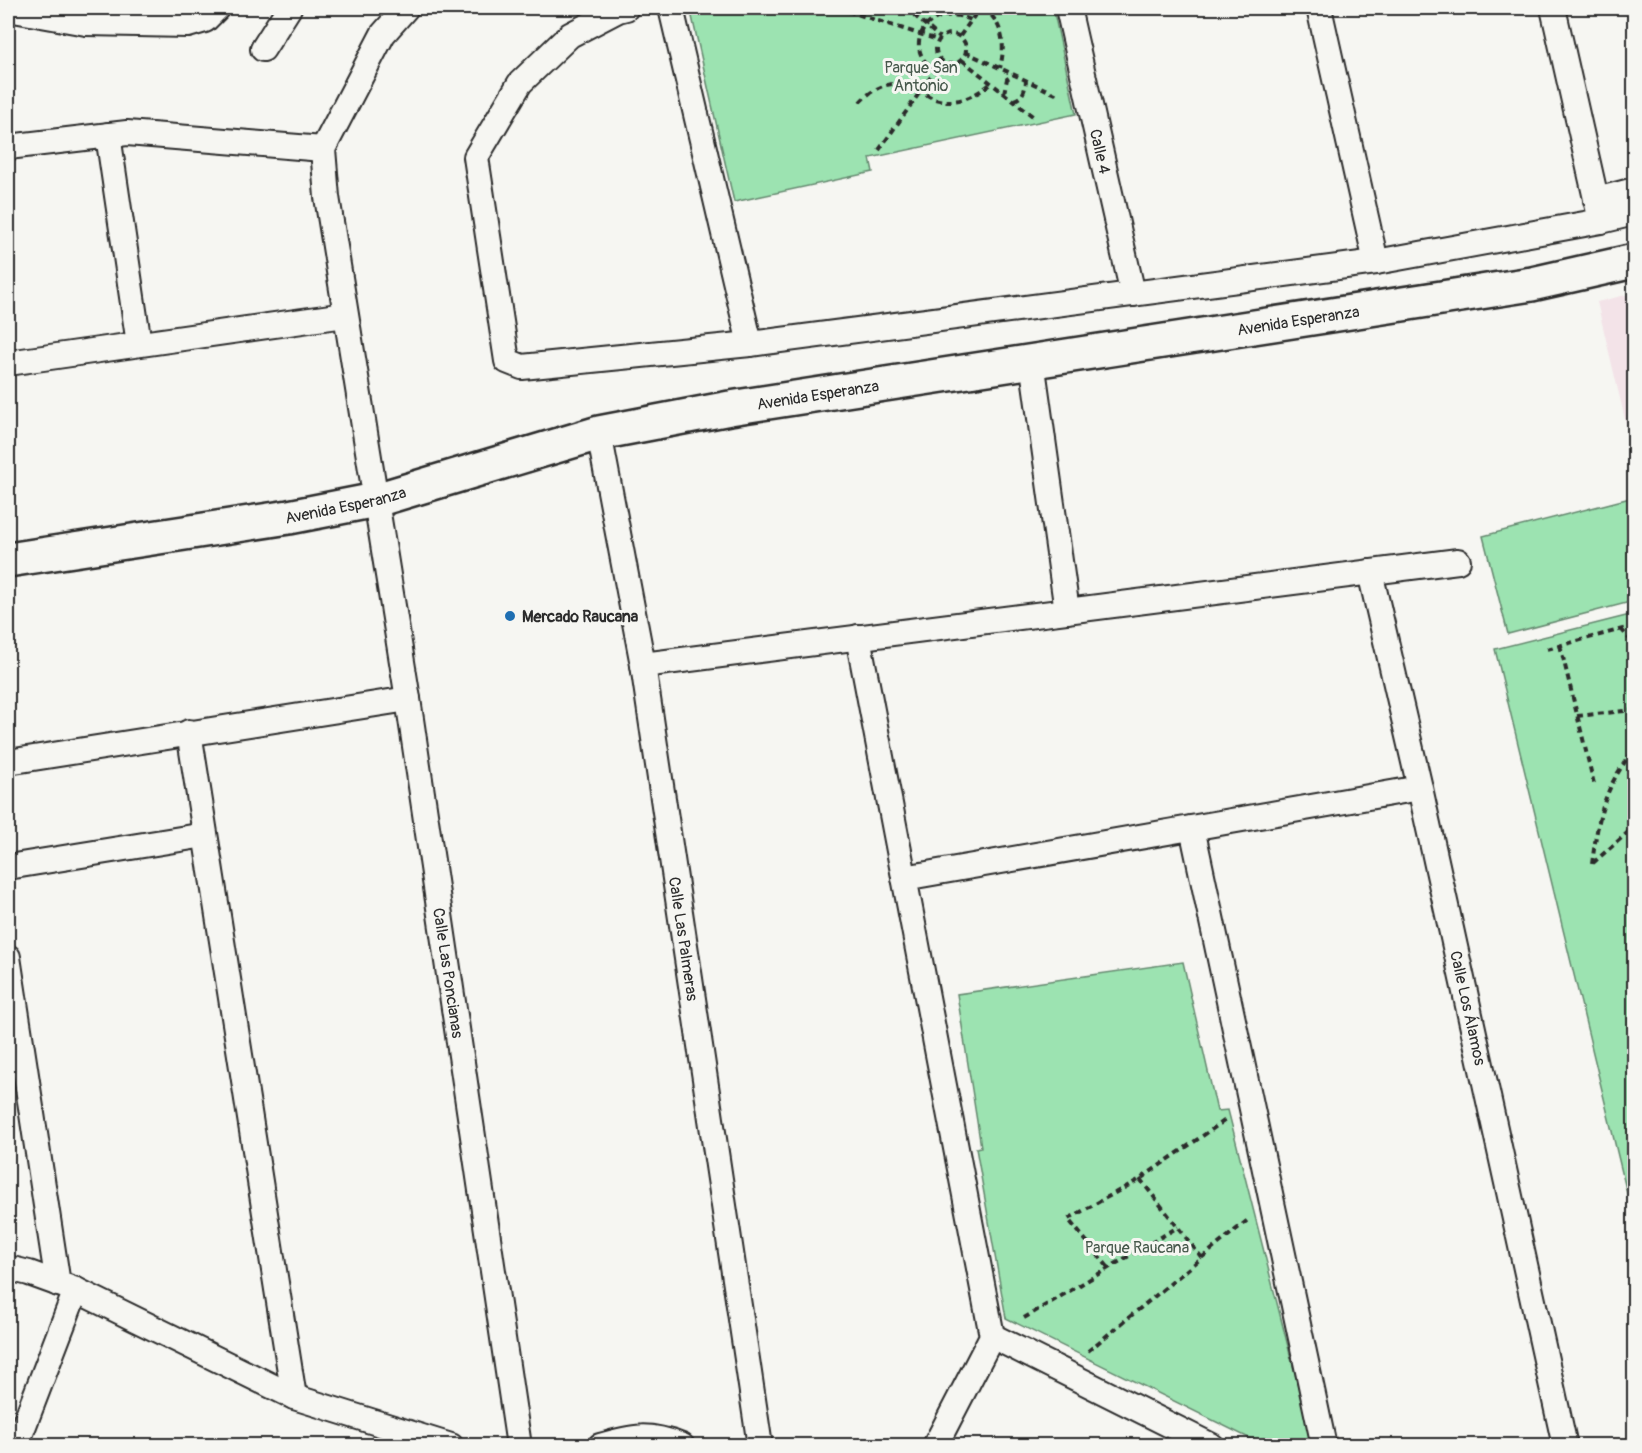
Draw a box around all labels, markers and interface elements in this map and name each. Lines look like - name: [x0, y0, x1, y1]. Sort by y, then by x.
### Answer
- park label: Parque San Antonio: [884, 58, 958, 96]
- street label: Calle 4: [1085, 127, 1114, 176]
- street label: Avenida Esperanza: [1236, 302, 1361, 340]
- street label: Avenida Esperanza: [755, 376, 880, 415]
- street label: Avenida Esperanza: [283, 483, 409, 529]
- place label: Mercado Raucana: [522, 607, 639, 627]
- marker: Mercado Raucana: [503, 609, 517, 623]
- street label: Calle Las Palmeras: [664, 875, 702, 1002]
- street label: Calle Las Poncianas: [428, 907, 467, 1040]
- street label: Calle Los Álamos: [1445, 949, 1490, 1067]
- park label: Parque Raucana: [1085, 1238, 1189, 1258]

